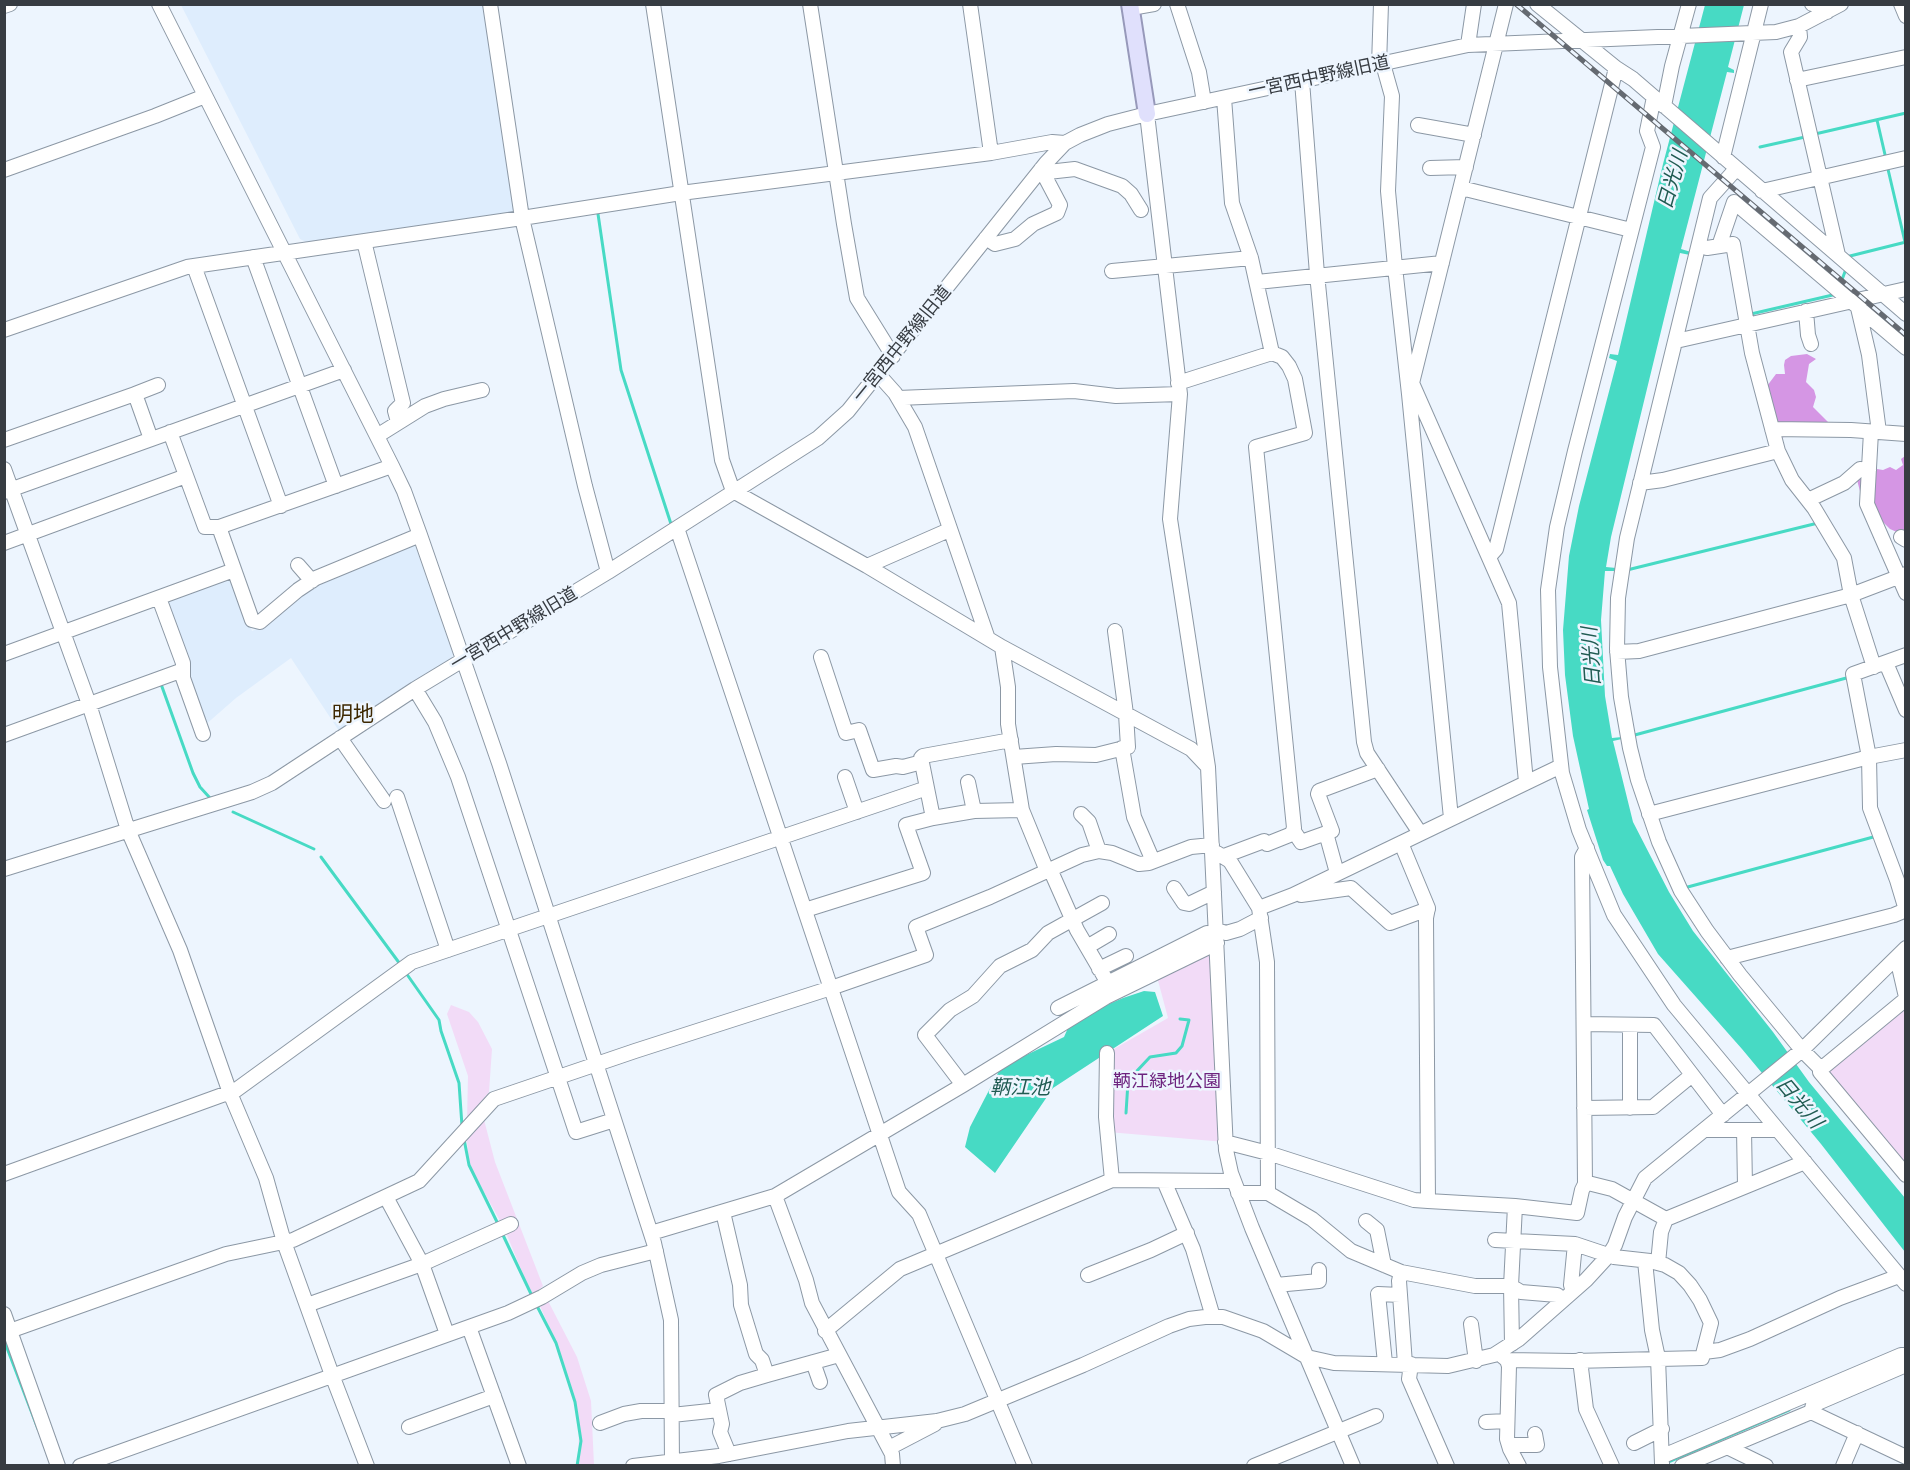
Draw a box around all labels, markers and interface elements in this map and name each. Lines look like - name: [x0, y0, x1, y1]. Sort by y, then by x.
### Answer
- street label: 一宮西中野線旧道: [1246, 51, 1392, 103]
- water label: 日光川: [1653, 148, 1693, 212]
- street label: 一宮西中野線旧道: [848, 281, 956, 407]
- street label: 一宮西中野線旧道: [447, 583, 581, 675]
- water label: 日光川: [1578, 626, 1606, 688]
- district label: 明地: [332, 702, 374, 728]
- park label: 鞆江緑地公園: [1113, 1071, 1221, 1093]
- water label: 日光川: [1771, 1072, 1827, 1134]
- water label: 鞆江池: [990, 1076, 1050, 1100]

